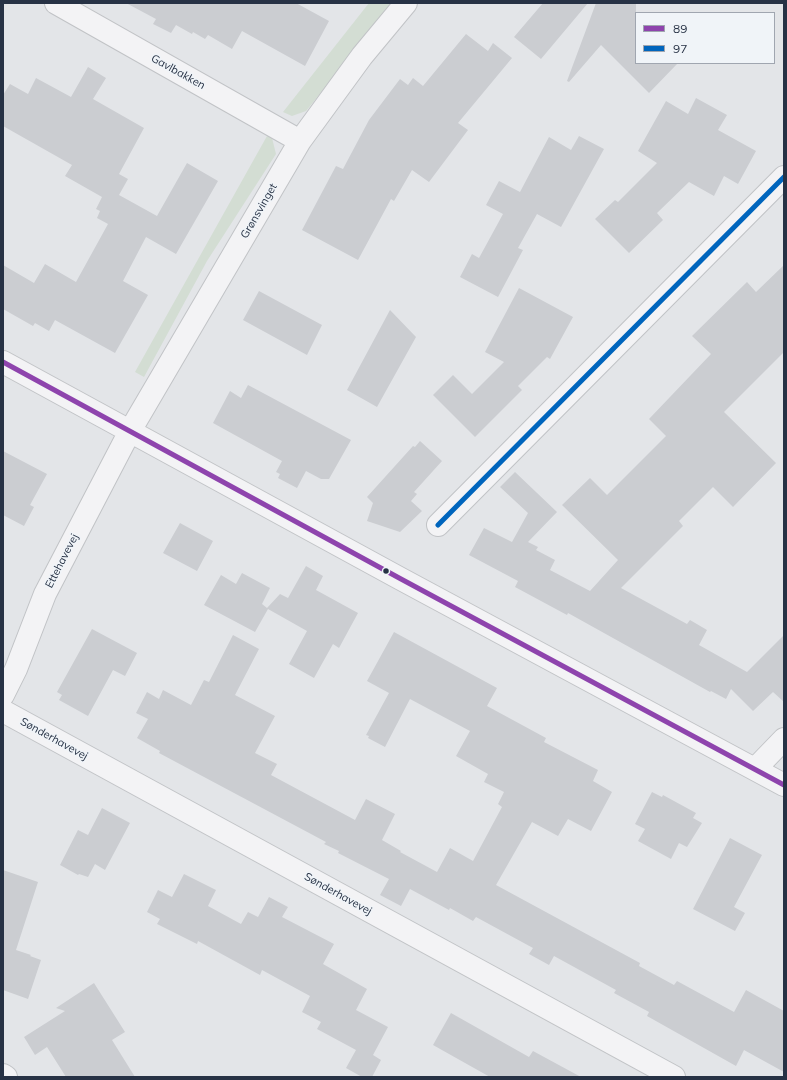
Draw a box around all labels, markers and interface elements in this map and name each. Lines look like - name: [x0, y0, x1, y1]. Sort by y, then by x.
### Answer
- legend: [635, 12, 775, 64]
- text: 89: [673, 21, 687, 36]
- text: 97: [673, 41, 687, 56]
- street label: Gavlbakken: [149, 52, 207, 92]
- street label: Grønsvinget: [238, 181, 280, 241]
- street label: Ettehavevej: [43, 532, 81, 590]
- unlabelled marker: [381, 566, 391, 576]
- street label: Sønderhavevej: [18, 715, 90, 763]
- street label: Sønderhavevej: [302, 870, 374, 918]

